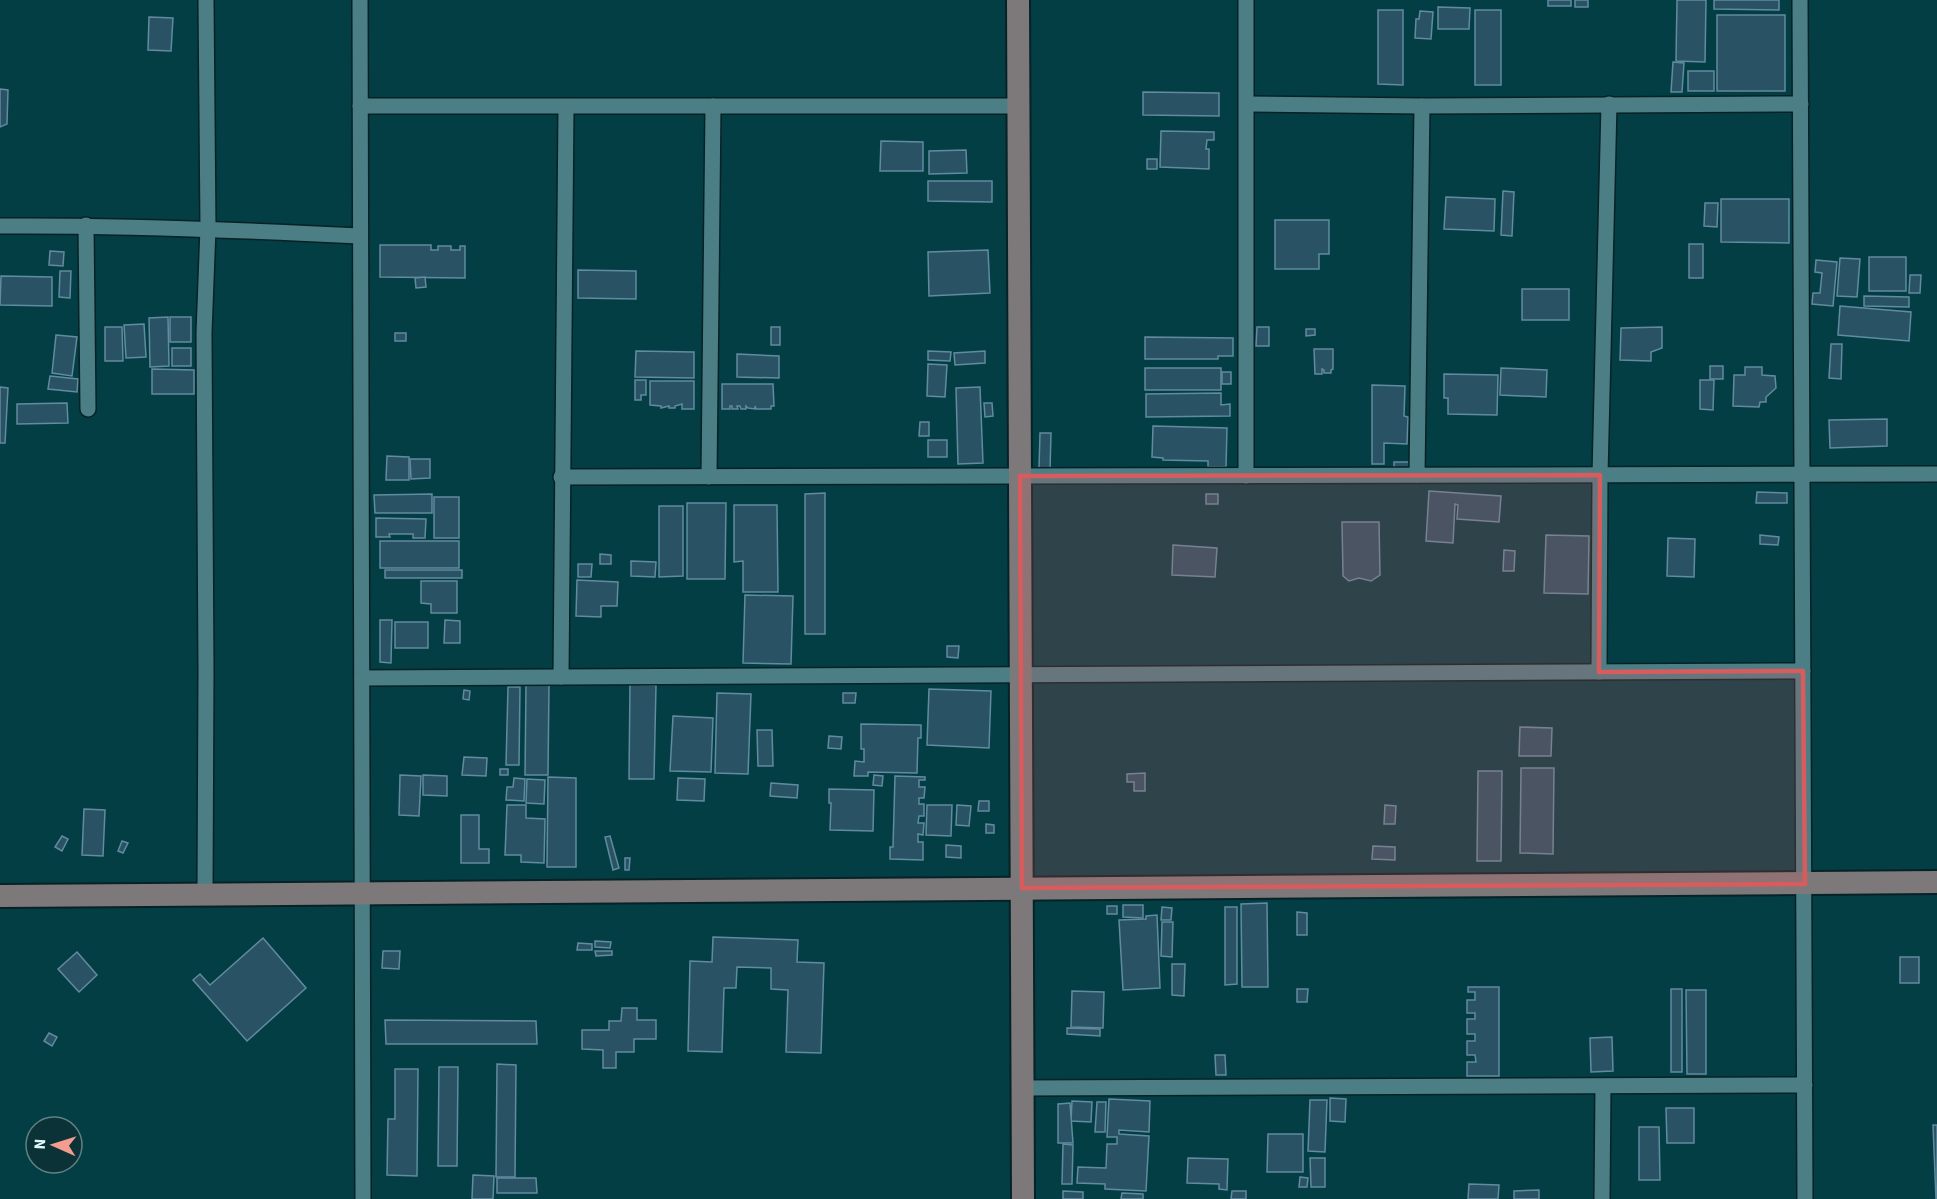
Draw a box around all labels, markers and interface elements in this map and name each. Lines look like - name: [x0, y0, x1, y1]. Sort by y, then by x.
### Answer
- north arrow: [24, 1115, 84, 1175]
- text: N: [29, 1138, 51, 1150]

